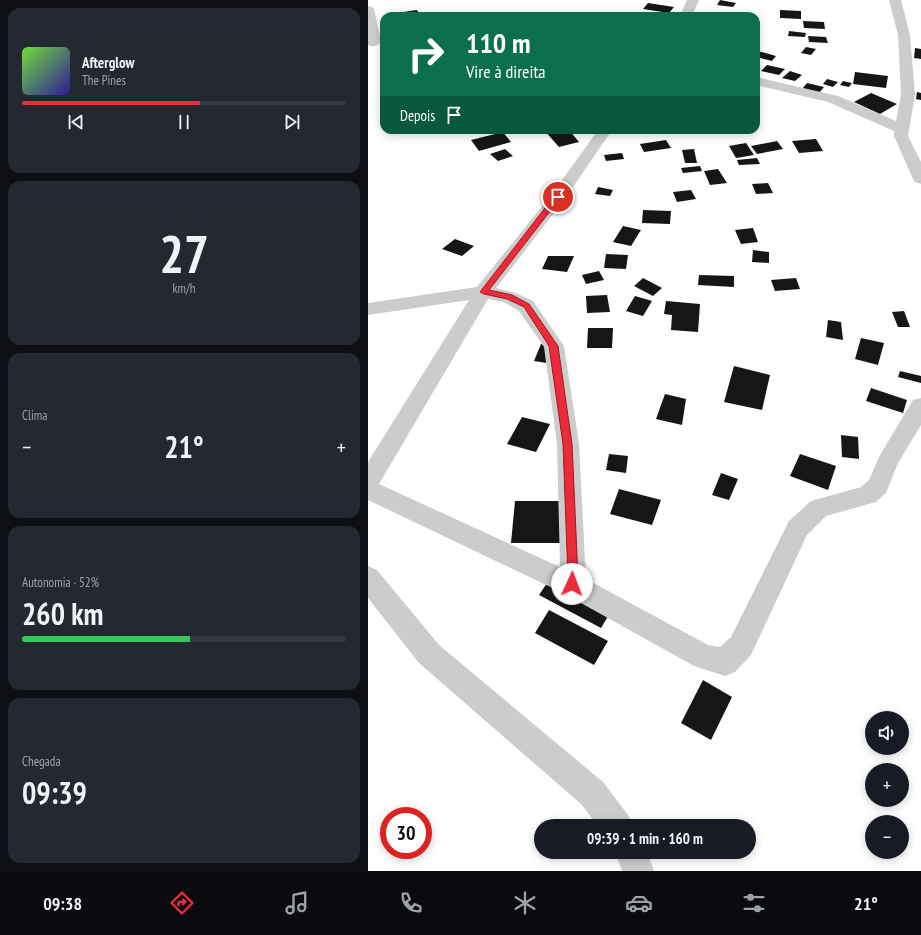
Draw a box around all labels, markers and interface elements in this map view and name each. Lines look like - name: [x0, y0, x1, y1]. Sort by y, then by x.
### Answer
- text: 110 m: [466, 24, 530, 61]
- icon: right: [400, 28, 452, 80]
- text: Afterglow: [82, 53, 134, 72]
- text: Vire à direita: [466, 60, 546, 83]
- text: The Pines: [82, 72, 126, 89]
- icon: arrive: [443, 104, 465, 126]
- text: Depois: [400, 106, 435, 125]
- icon: previous: [65, 111, 87, 133]
- icon: pause: [173, 111, 195, 133]
- icon: next: [281, 111, 303, 133]
- pin: [541, 180, 575, 214]
- icon: arrive: [547, 186, 569, 208]
- text: 27: [159, 220, 209, 287]
- text: km/h: [172, 280, 196, 297]
- text: Clima: [22, 407, 47, 424]
- text: 21°: [164, 427, 204, 466]
- text: −: [22, 433, 31, 461]
- text: +: [337, 433, 346, 461]
- position arrow: [551, 563, 593, 605]
- text: Autonomia · 52%: [22, 574, 99, 591]
- text: 260 km: [22, 594, 103, 633]
- map controls: [865, 711, 909, 859]
- button: sound: [865, 711, 909, 755]
- text: Chegada: [22, 753, 61, 770]
- button: +: [865, 763, 909, 807]
- text: 09:39: [22, 773, 87, 812]
- speed limit sign: 30: [380, 807, 432, 859]
- button: −: [865, 815, 909, 859]
- text: 09:39 · 1 min · 160 m: [587, 829, 703, 848]
- icon: directions: [168, 889, 196, 917]
- icon: music: [283, 889, 311, 917]
- icon: phone: [397, 889, 425, 917]
- icon: climate: [511, 889, 539, 917]
- icon: car: [625, 889, 653, 917]
- icon: filters: [740, 889, 768, 917]
- text: 09:38: [43, 892, 82, 915]
- text: 21°: [854, 892, 878, 915]

